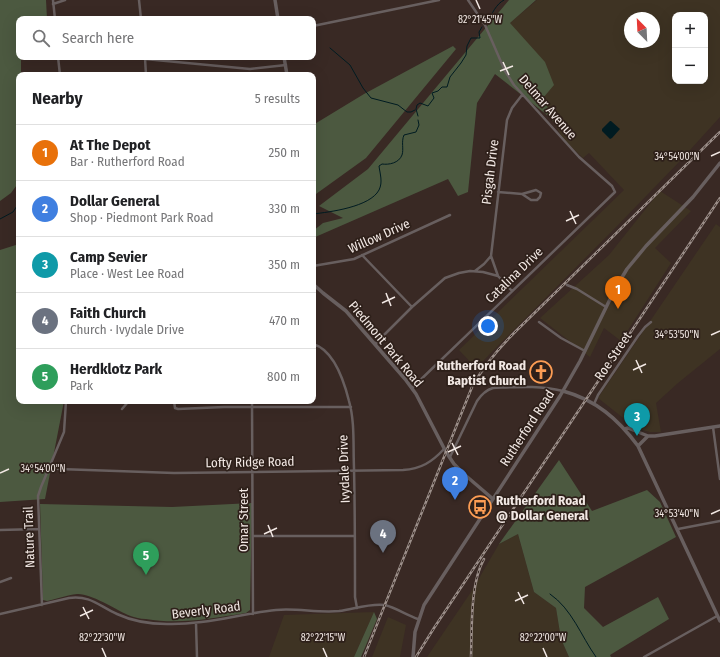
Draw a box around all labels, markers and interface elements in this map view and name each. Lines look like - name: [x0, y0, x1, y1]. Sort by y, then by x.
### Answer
- north arrow: [624, 12, 660, 48]
- map controls: [672, 12, 708, 84]
- button: +: [672, 12, 708, 48]
- text: 82°21'45"W: [458, 14, 503, 26]
- search box: [16, 16, 316, 60]
- icon: search: [30, 27, 52, 49]
- text: Search here: [62, 29, 134, 47]
- button: −: [672, 48, 708, 84]
- street label: Delmar Avenue: [516, 72, 580, 142]
- text: Nearby: [32, 88, 83, 109]
- text: 5 results: [255, 91, 300, 106]
- text: At The Depot: [70, 136, 150, 154]
- street label: Pisgah Drive: [479, 139, 501, 205]
- text: 1: [42, 145, 48, 160]
- text: 250 m: [268, 145, 300, 160]
- text: 34°54'00"N: [654, 151, 700, 163]
- text: Bar · Rutherford Road: [70, 154, 185, 169]
- text: Dollar General: [70, 192, 160, 210]
- text: 2: [42, 201, 48, 216]
- text: 330 m: [268, 201, 300, 216]
- text: Shop · Piedmont Park Road: [70, 210, 213, 225]
- street label: Willow Drive: [346, 216, 412, 256]
- street label: Catalina Drive: [482, 244, 546, 306]
- text: Camp Sevier: [70, 248, 147, 266]
- text: 3: [42, 257, 48, 272]
- text: 350 m: [268, 257, 300, 272]
- text: Place · West Lee Road: [70, 266, 184, 281]
- pin: 1: [605, 276, 631, 309]
- street label: Piedmont Park Road: [346, 298, 426, 390]
- text: Faith Church: [70, 304, 146, 322]
- text: 4: [42, 313, 48, 328]
- text: 470 m: [269, 313, 300, 328]
- your location: [478, 316, 498, 336]
- text: Church · Ivydale Drive: [70, 322, 184, 337]
- street label: Roe Street: [591, 328, 635, 383]
- text: 34°53'50"N: [655, 329, 699, 341]
- place label: Rutherford Road Baptist Church: [436, 358, 526, 388]
- church icon: Rutherford Road Baptist Church: [528, 359, 554, 385]
- text: Herdklotz Park: [70, 360, 162, 378]
- text: 5: [42, 369, 48, 384]
- text: 800 m: [267, 369, 300, 384]
- text: Park: [70, 378, 93, 393]
- street label: Rutherford Road: [497, 387, 557, 469]
- pin: 3: [624, 403, 650, 436]
- street label: Ivydale Drive: [335, 435, 353, 503]
- street label: Lofty Ridge Road: [205, 454, 295, 470]
- text: 34°54'00"N: [20, 463, 66, 475]
- pin: 2: [442, 467, 468, 500]
- street label: Omar Street: [236, 487, 251, 552]
- place label: Rutherford Road @ Dollar General: [496, 493, 589, 523]
- bus stop icon: Rutherford Road @ Dollar General: [467, 494, 493, 520]
- street label: Nature Trail: [20, 505, 38, 568]
- text: 34°53'40"N: [655, 508, 699, 520]
- pin: 4: [370, 520, 396, 553]
- pin: 5: [133, 542, 159, 575]
- street label: Beverly Road: [171, 598, 241, 622]
- text: 82°22'30"W: [79, 632, 125, 644]
- text: 82°22'15"W: [301, 632, 346, 644]
- text: 82°22'00"W: [520, 632, 567, 644]

